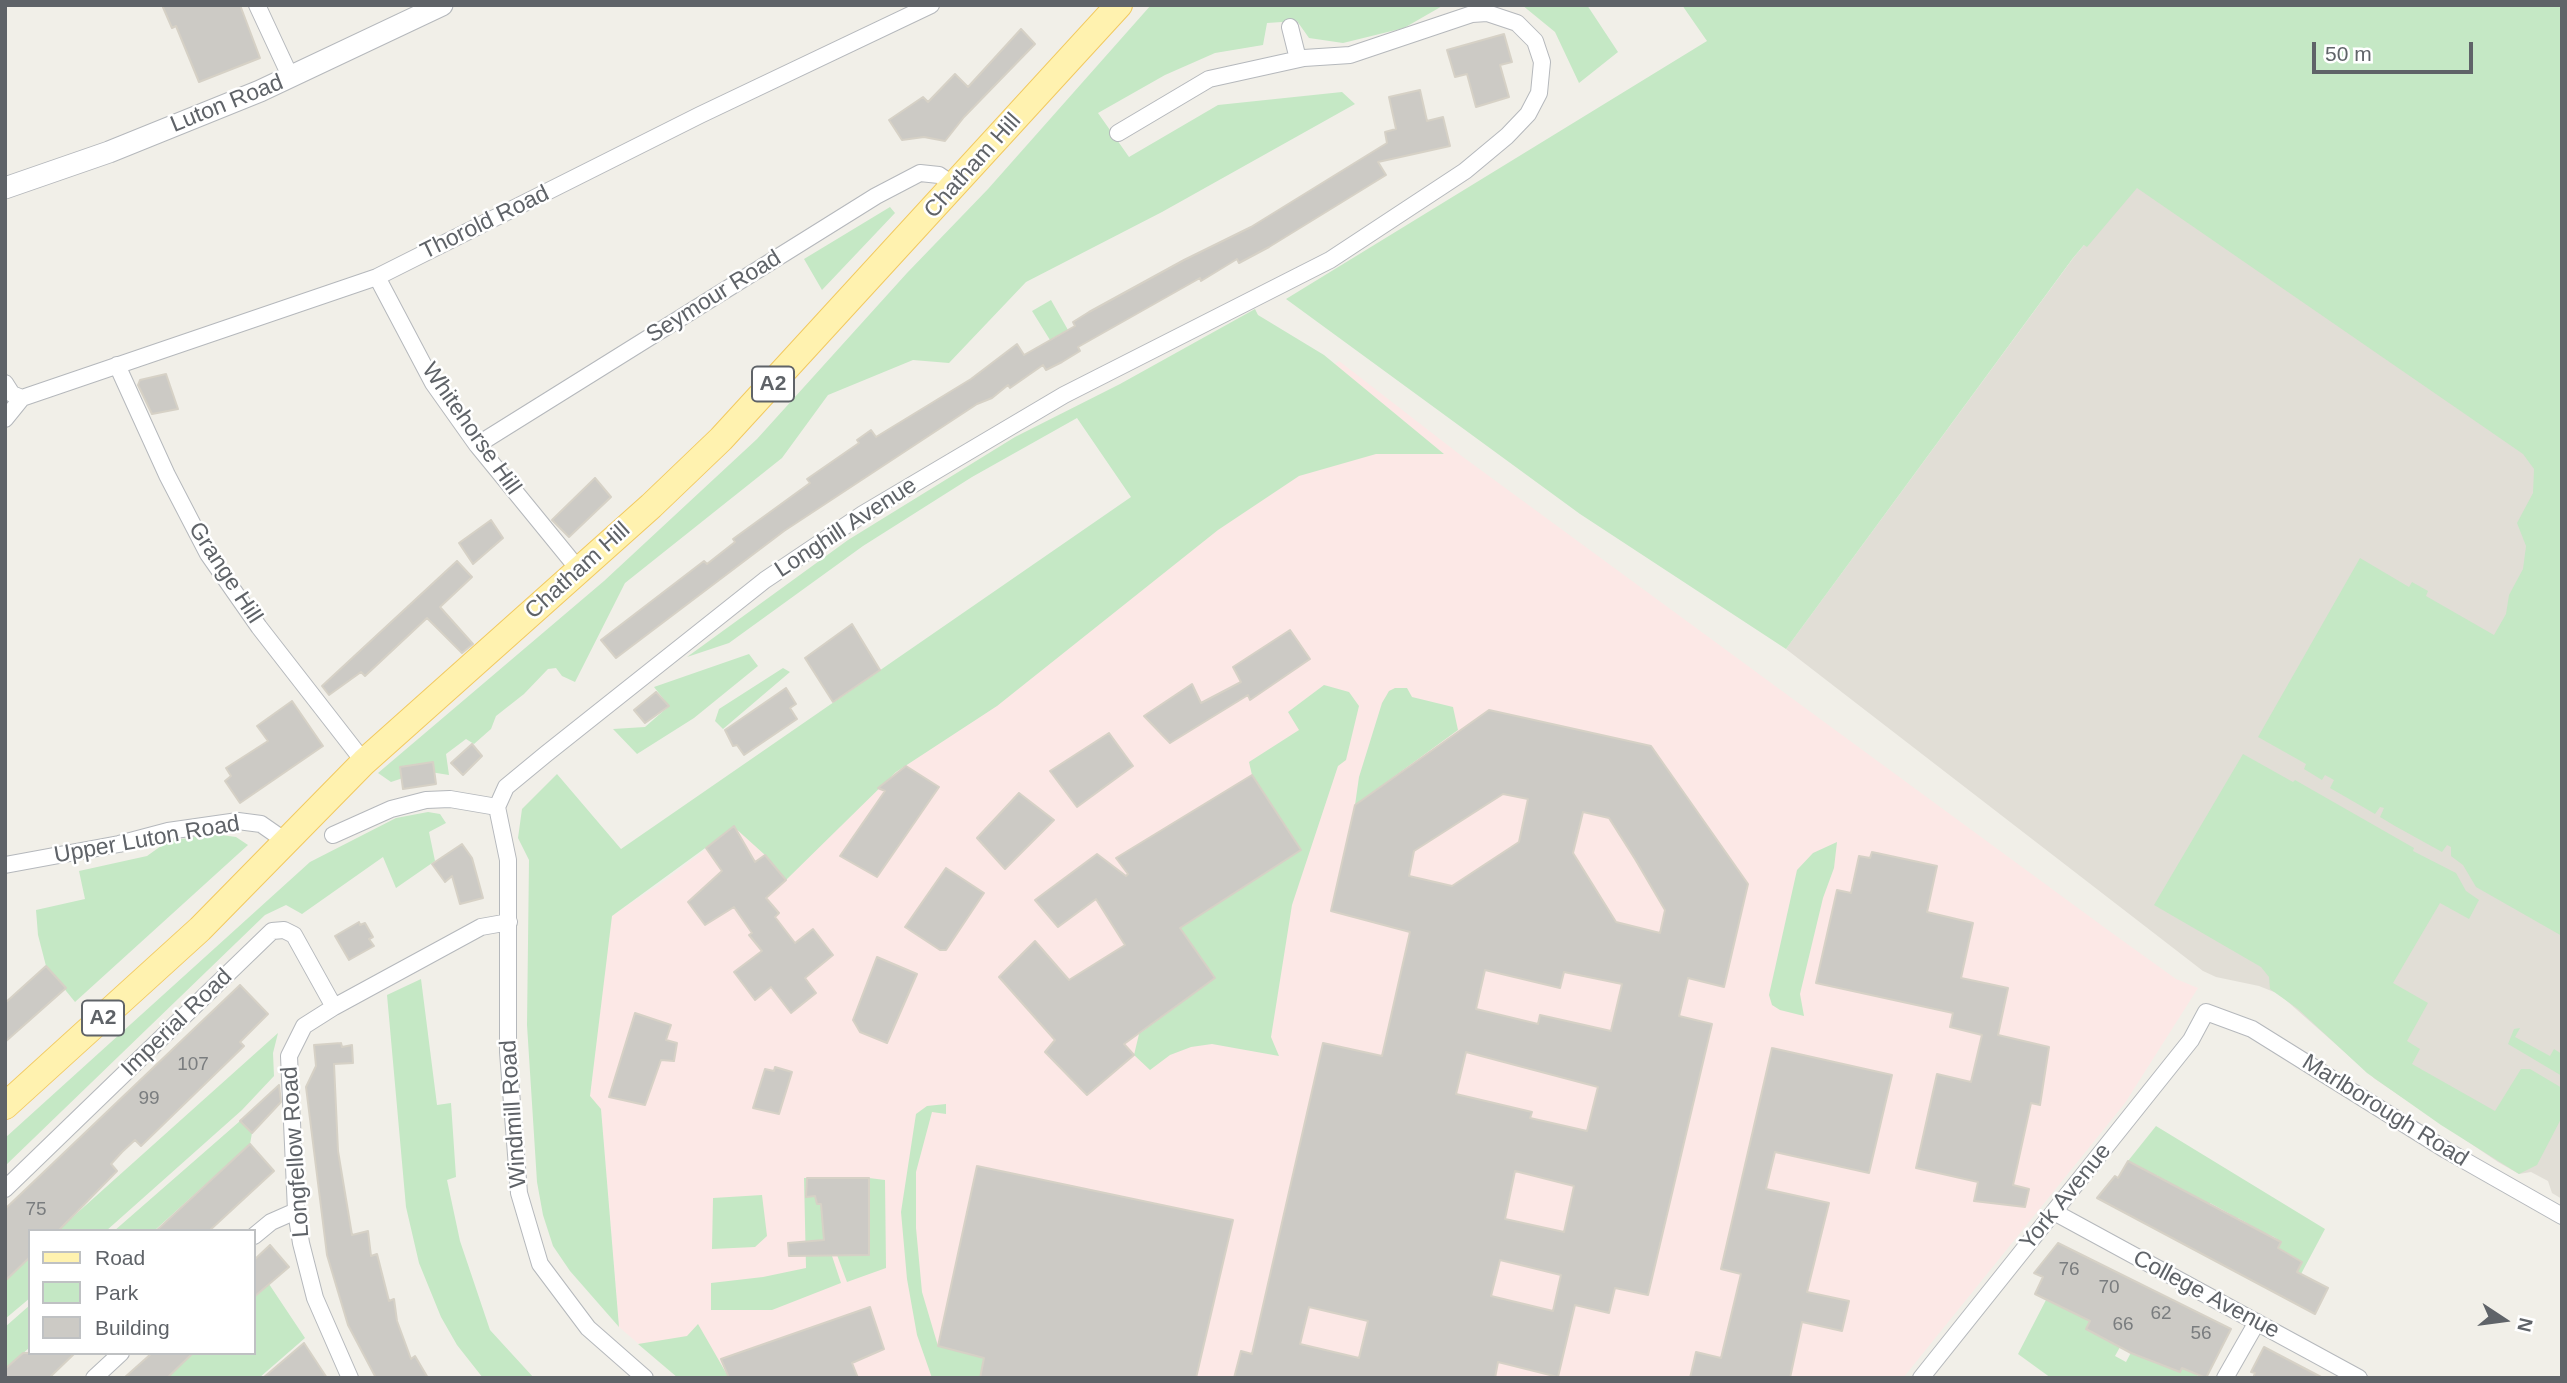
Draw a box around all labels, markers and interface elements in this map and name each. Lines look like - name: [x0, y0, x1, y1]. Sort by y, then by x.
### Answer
- scale bar: [2315, 28, 2476, 72]
- text: 50 m: [2325, 42, 2372, 65]
- street label: Luton Road: [167, 69, 287, 139]
- street label: Chatham Hill: [919, 108, 1027, 224]
- street label: Thorold Road: [416, 180, 554, 266]
- street label: Seymour Road: [642, 245, 786, 349]
- street label: Whitehorse Hill: [415, 358, 527, 500]
- road number: A2: [752, 366, 794, 402]
- street label: Longhill Avenue: [770, 472, 922, 584]
- street label: Grange Hill: [182, 517, 268, 629]
- street label: Chatham Hill: [520, 517, 636, 625]
- street label: Upper Luton Road: [52, 810, 242, 870]
- street label: Imperial Road: [116, 963, 238, 1083]
- road number: A2: [82, 1000, 124, 1036]
- street label: Windmill Road: [495, 1039, 533, 1189]
- street label: Marlborough Road: [2297, 1049, 2473, 1173]
- house number: 107: [177, 1054, 209, 1076]
- street label: Longfellow Road: [276, 1066, 316, 1238]
- house number: 99: [138, 1088, 160, 1110]
- street label: York Avenue: [2015, 1138, 2117, 1256]
- house number: 75: [25, 1199, 47, 1221]
- legend: [28, 1229, 256, 1355]
- street label: College Avenue: [2128, 1245, 2284, 1345]
- text: Road: [95, 1246, 145, 1269]
- house number: 76: [2058, 1259, 2080, 1281]
- house number: 70: [2098, 1277, 2120, 1299]
- text: Park: [95, 1281, 138, 1304]
- north arrow: [2469, 1285, 2539, 1355]
- house number: 62: [2150, 1303, 2172, 1325]
- house number: 66: [2112, 1314, 2134, 1336]
- text: Building: [95, 1316, 170, 1339]
- text: N: [2513, 1316, 2537, 1334]
- house number: 56: [2190, 1323, 2212, 1345]

